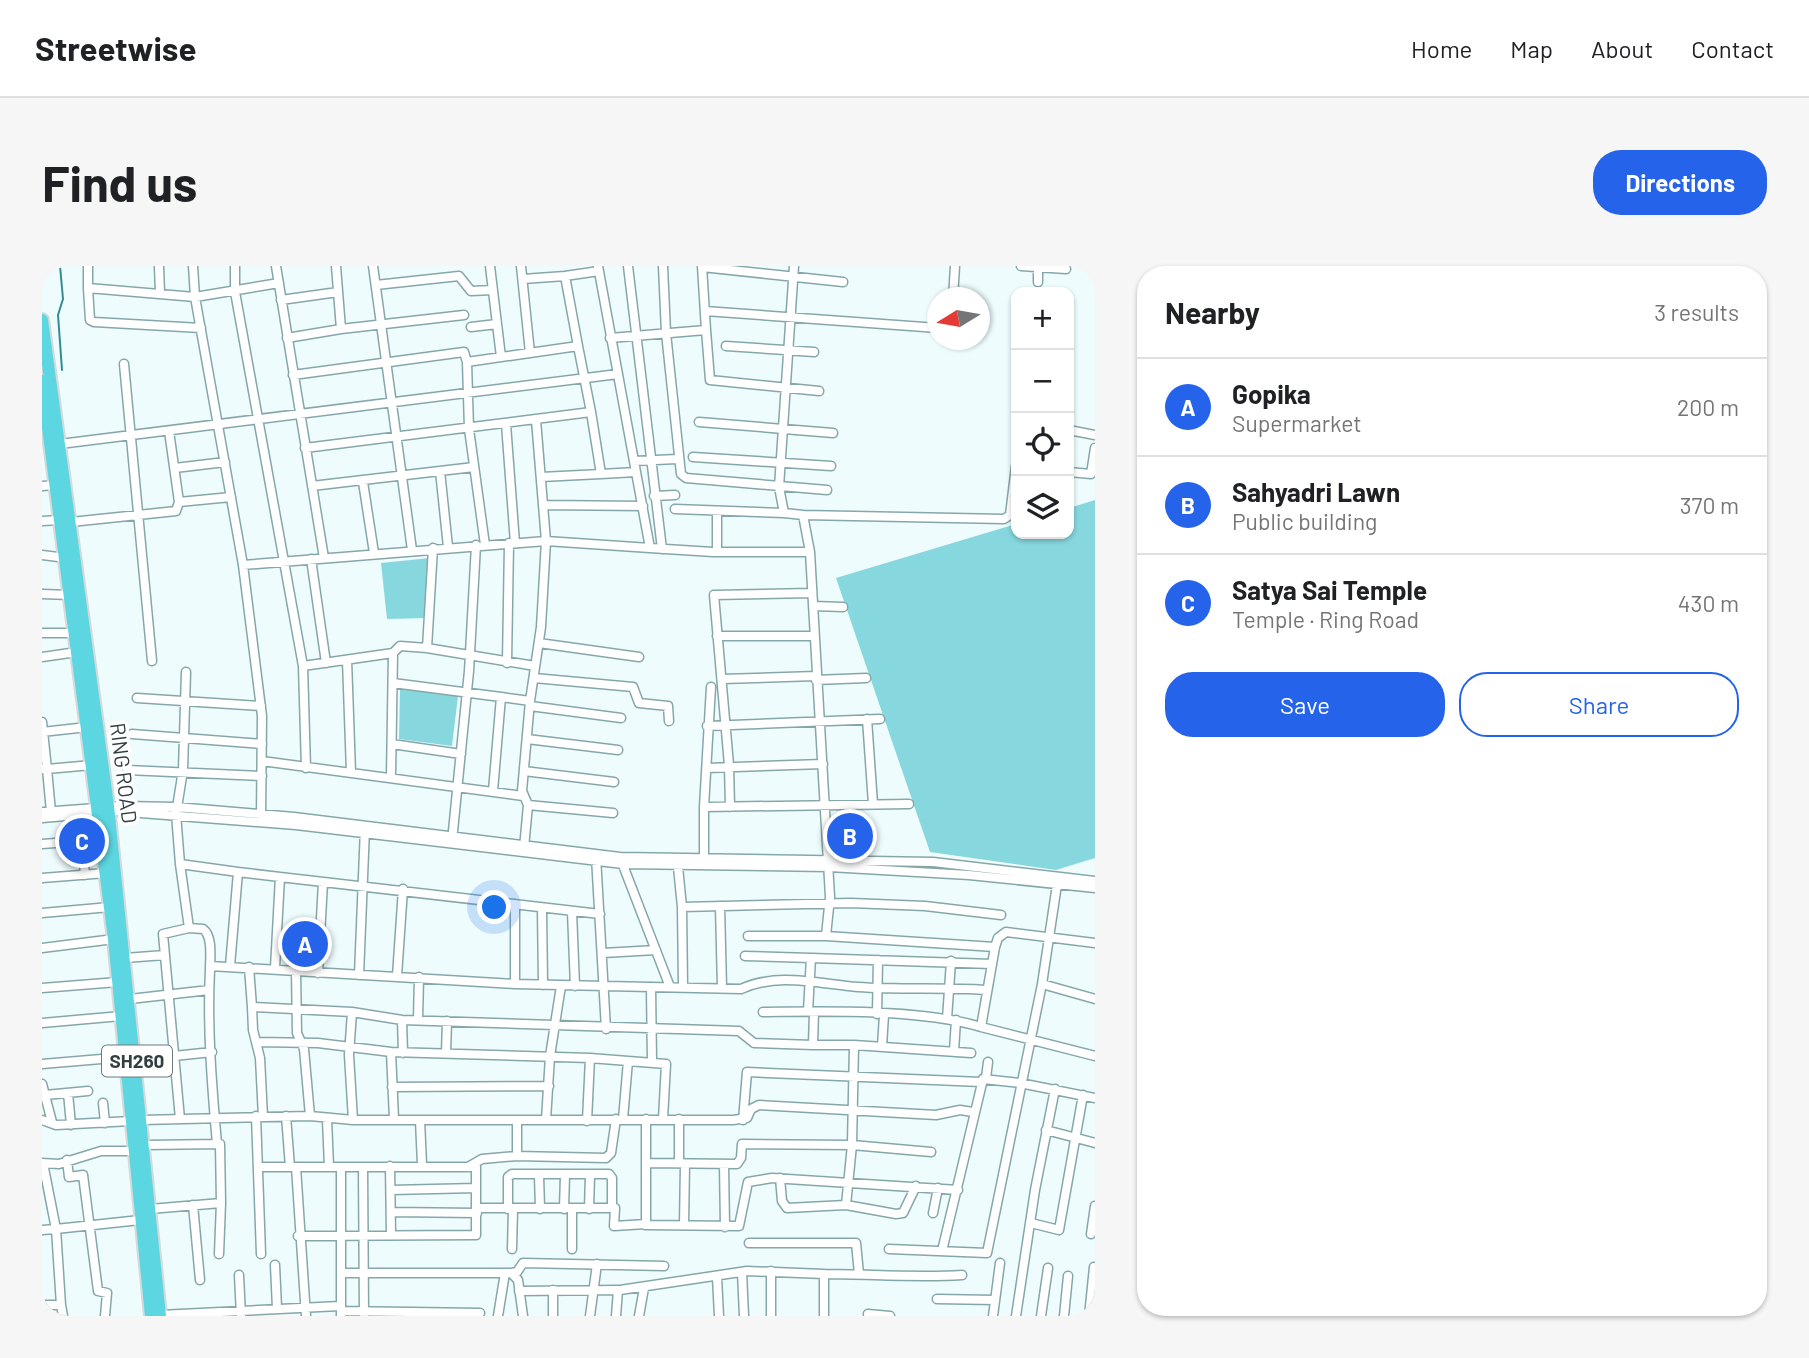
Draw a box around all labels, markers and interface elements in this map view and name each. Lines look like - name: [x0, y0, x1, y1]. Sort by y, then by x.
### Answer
- text: Streetwise: [35, 28, 196, 68]
- text: Home: [1411, 34, 1472, 63]
- text: Map: [1510, 34, 1553, 63]
- text: About: [1591, 34, 1653, 63]
- text: Contact: [1691, 34, 1774, 63]
- button: Directions: [1593, 150, 1767, 215]
- text: Find us: [42, 153, 197, 212]
- north arrow: [927, 287, 990, 350]
- map controls: [1011, 287, 1074, 539]
- button: +: [1011, 287, 1074, 350]
- text: Nearby: [1165, 294, 1260, 330]
- text: 3 results: [1654, 298, 1739, 326]
- button: −: [1011, 350, 1074, 413]
- text: Gopika: [1232, 378, 1311, 409]
- text: A: [1180, 393, 1196, 421]
- text: 200 m: [1677, 393, 1739, 421]
- text: Supermarket: [1232, 409, 1362, 437]
- button: locate: [1011, 413, 1074, 476]
- button: layers: [1011, 476, 1074, 539]
- text: Sahyadri Lawn: [1232, 476, 1400, 507]
- text: B: [1181, 491, 1195, 519]
- text: 370 m: [1680, 491, 1739, 519]
- text: Public building: [1232, 507, 1377, 535]
- text: Satya Sai Temple: [1232, 574, 1427, 605]
- text: C: [1181, 589, 1195, 617]
- text: 430 m: [1678, 589, 1739, 617]
- text: Temple · Ring Road: [1232, 605, 1419, 633]
- button: Save: [1165, 672, 1445, 737]
- button: Share: [1459, 672, 1739, 737]
- street label: RING ROAD: [106, 721, 143, 825]
- pin: B: [827, 810, 873, 862]
- pin: C: [59, 815, 105, 867]
- your location: [477, 890, 511, 924]
- pin: A: [282, 918, 328, 970]
- road number: SH260: [102, 1046, 172, 1076]

